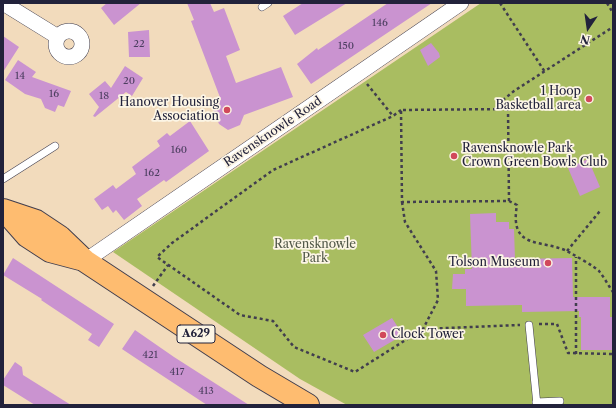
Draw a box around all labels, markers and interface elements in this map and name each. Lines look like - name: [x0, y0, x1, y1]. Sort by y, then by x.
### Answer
- north arrow: [568, 8, 608, 48]
- house number: 146: [372, 17, 388, 29]
- text: N: [579, 32, 592, 48]
- house number: 22: [133, 38, 145, 50]
- house number: 150: [338, 40, 354, 52]
- house number: 14: [15, 70, 25, 82]
- house number: 20: [123, 75, 135, 87]
- place label: 1 Hoop Basketball area: [495, 85, 581, 113]
- house number: 16: [49, 88, 59, 100]
- house number: 18: [99, 90, 109, 102]
- street label: Ravensknowle Road: [221, 94, 325, 170]
- marker: 1 Hoop Basketball area: [584, 94, 594, 104]
- place label: Hanover Housing Association: [119, 96, 219, 124]
- marker: Hanover Housing Association: [222, 105, 232, 115]
- place label: Ravensknowle Park Crown Green Bowls Club: [462, 142, 607, 170]
- house number: 160: [171, 144, 187, 156]
- marker: Ravensknowle Park Crown Green Bowls Club: [449, 151, 459, 161]
- house number: 162: [144, 167, 160, 179]
- park label: Ravensknowle Park: [274, 238, 356, 266]
- place label: Tolson Museum: [448, 256, 540, 270]
- marker: Tolson Museum: [543, 258, 553, 268]
- road number: A629: [177, 325, 215, 343]
- place label: Clock Tower: [391, 328, 464, 342]
- marker: Clock Tower: [378, 330, 388, 340]
- house number: 421: [142, 349, 158, 361]
- house number: 417: [170, 366, 184, 378]
- house number: 413: [198, 385, 214, 397]

